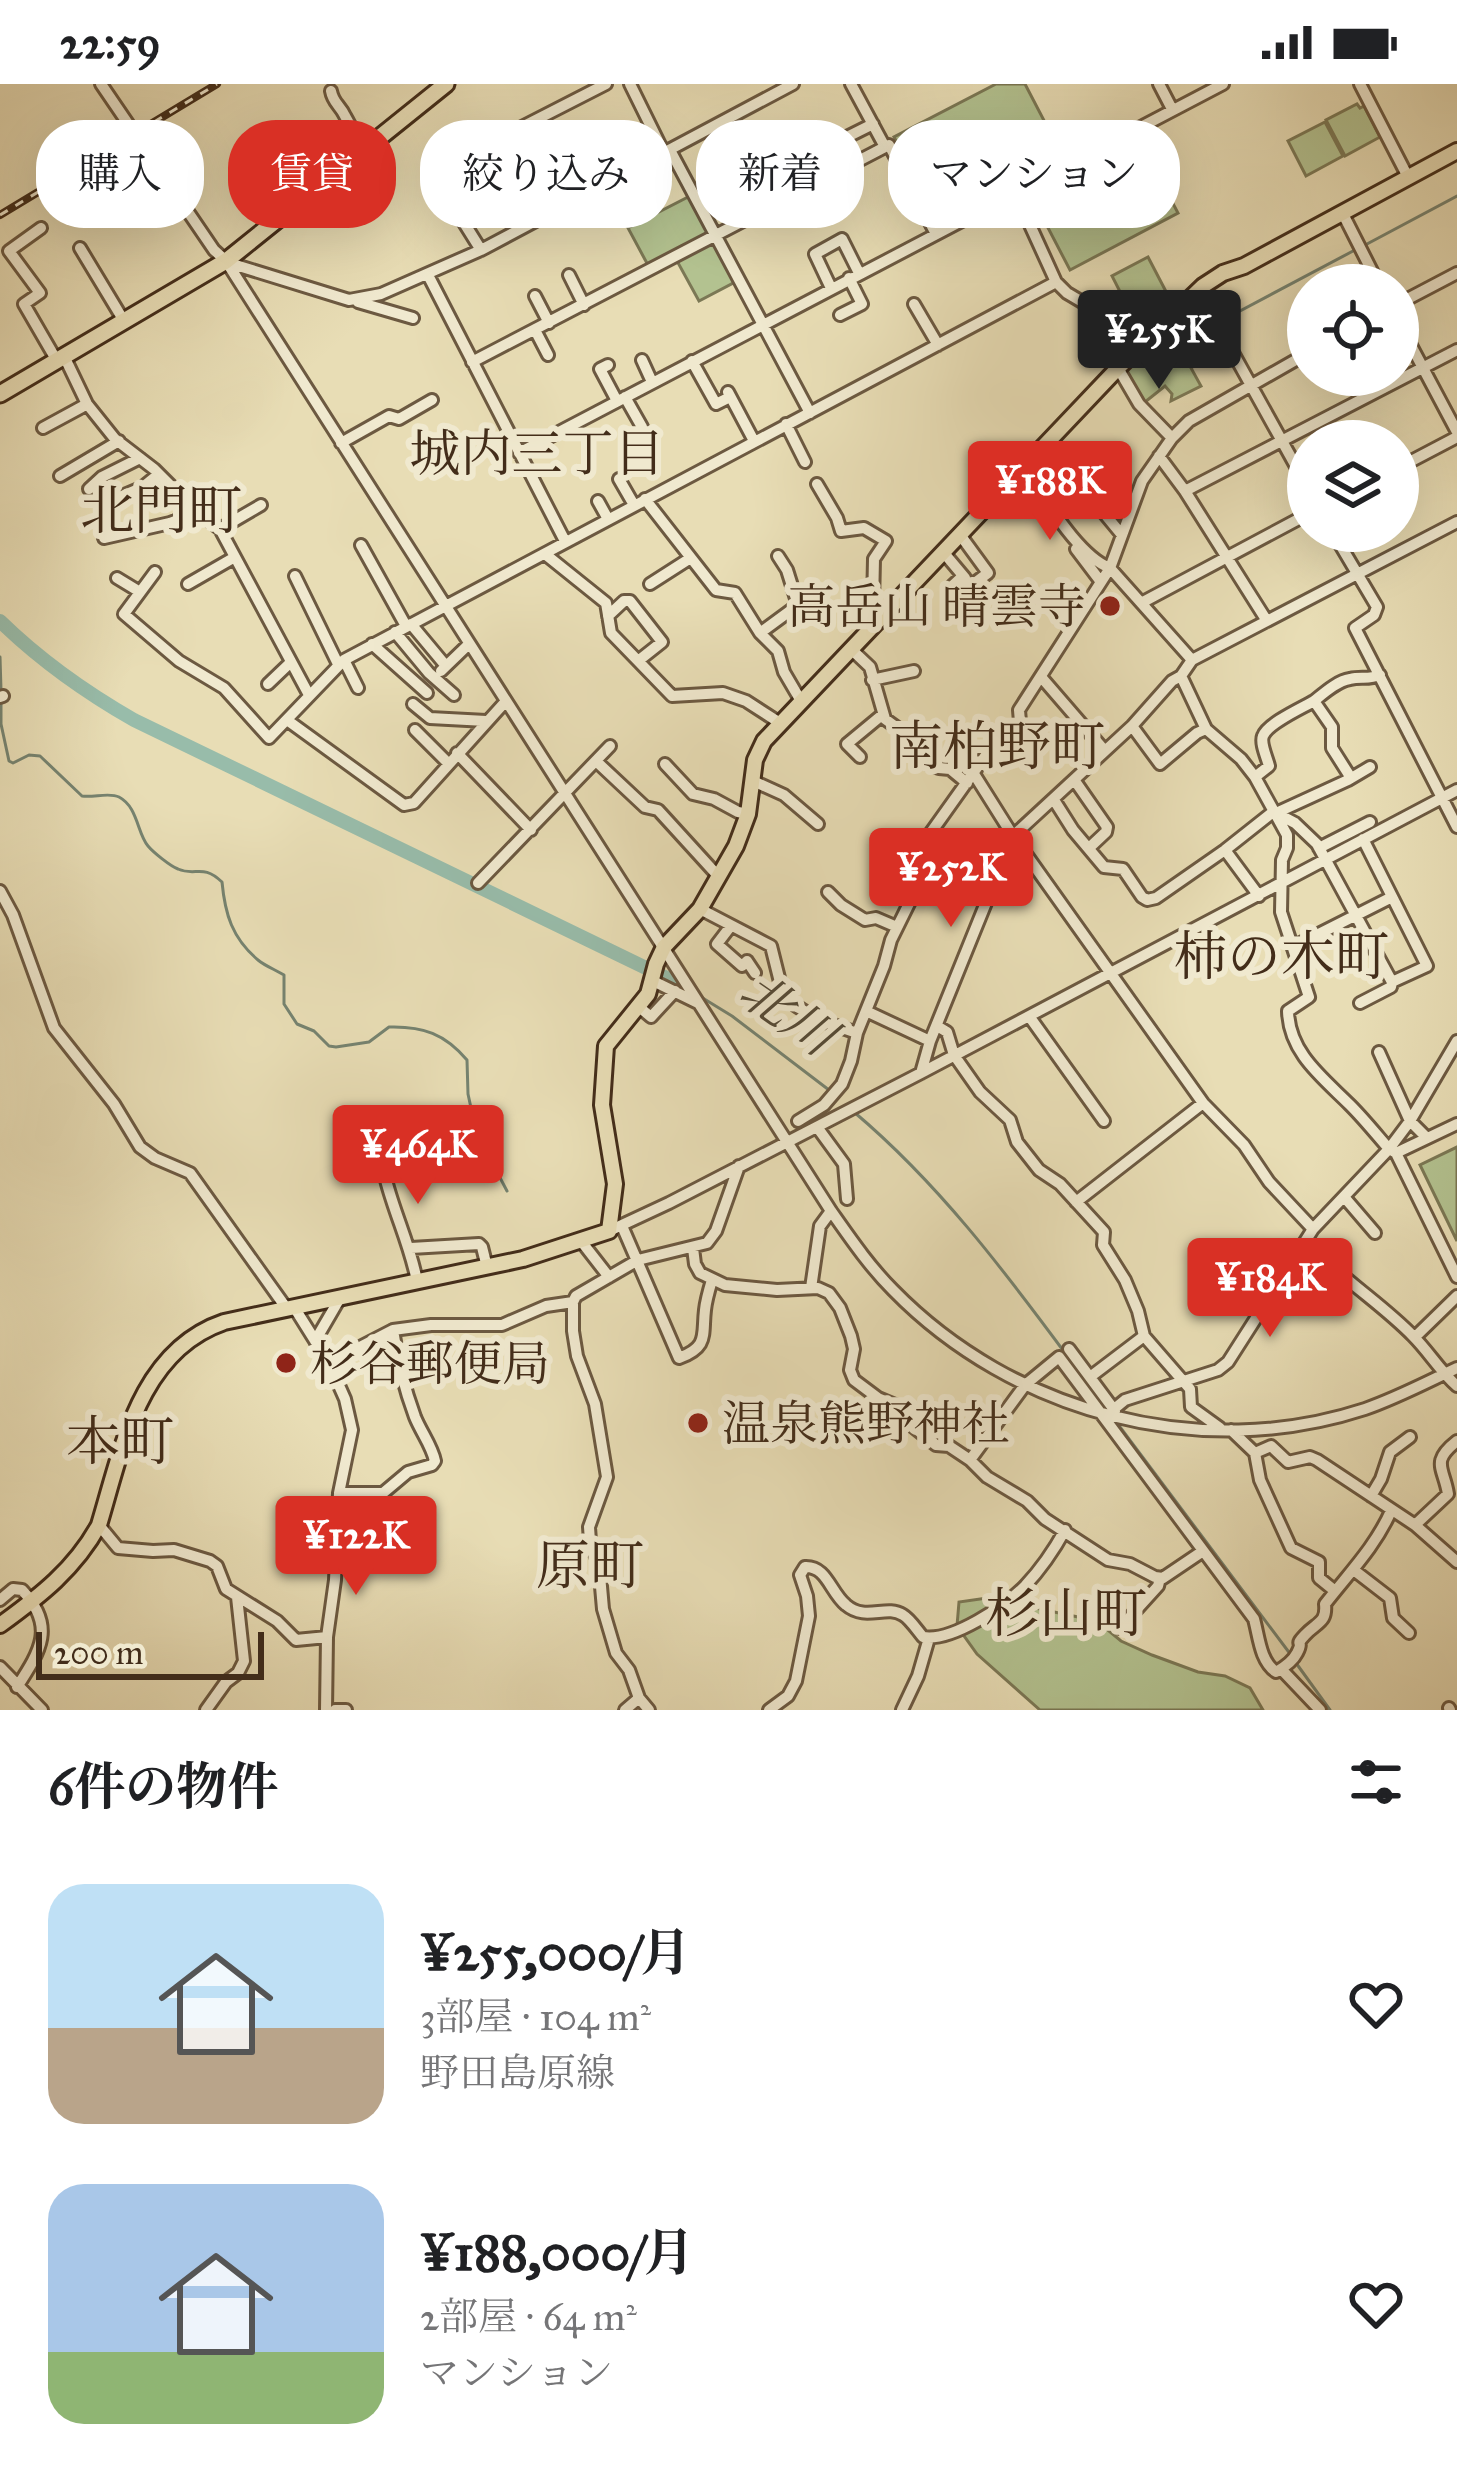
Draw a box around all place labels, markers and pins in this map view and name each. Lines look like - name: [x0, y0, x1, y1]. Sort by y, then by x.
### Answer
- pin: ¥255K: [1075, 290, 1243, 392]
- pin: ¥188K: [966, 441, 1134, 543]
- place label: 高岳山 晴雲寺: [788, 577, 1086, 636]
- marker: 高岳山 晴雲寺: [1097, 593, 1123, 619]
- pin: ¥252K: [867, 828, 1035, 930]
- pin: ¥464K: [334, 1105, 502, 1207]
- pin: ¥184K: [1186, 1238, 1354, 1340]
- place label: 杉谷郵便局: [310, 1334, 550, 1393]
- marker: 杉谷郵便局: [273, 1350, 299, 1376]
- place label: 温泉熊野神社: [722, 1394, 1010, 1453]
- marker: 温泉熊野神社: [685, 1410, 711, 1436]
- pin: ¥122K: [272, 1496, 440, 1598]

